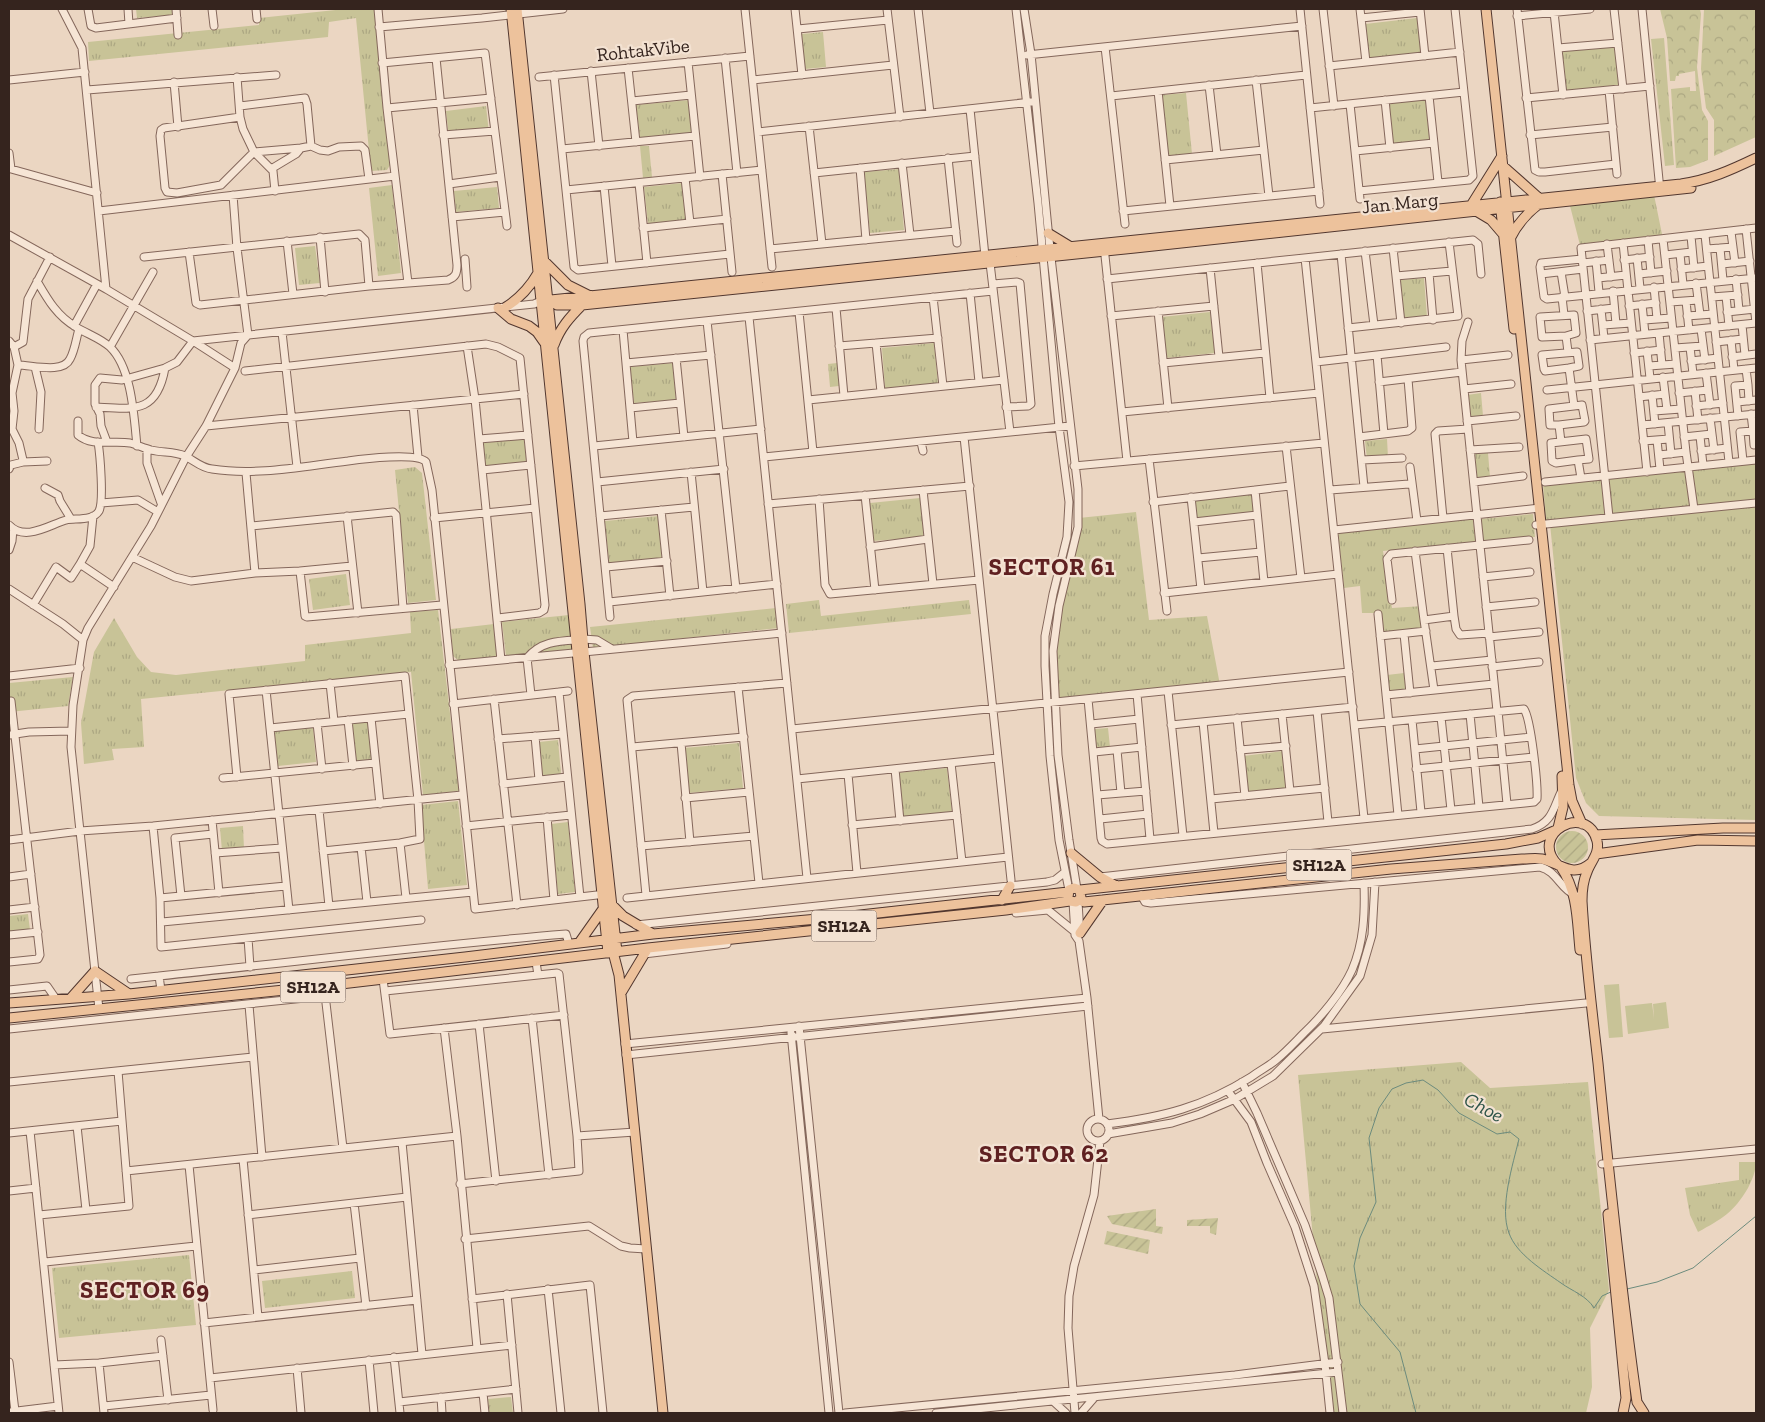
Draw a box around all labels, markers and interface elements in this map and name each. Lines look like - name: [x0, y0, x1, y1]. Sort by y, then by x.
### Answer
- street label: RohtakVibe: [595, 34, 691, 66]
- street label: Jan Marg: [1361, 187, 1440, 218]
- district label: SECTOR 61: [989, 552, 1115, 581]
- road number: SH12A: [1286, 850, 1352, 880]
- road number: SH12A: [812, 910, 876, 941]
- road number: SH12A: [280, 972, 346, 1002]
- water label: Choe: [1460, 1087, 1508, 1127]
- district label: SECTOR 62: [979, 1139, 1109, 1168]
- district label: SECTOR 69: [80, 1275, 210, 1304]

